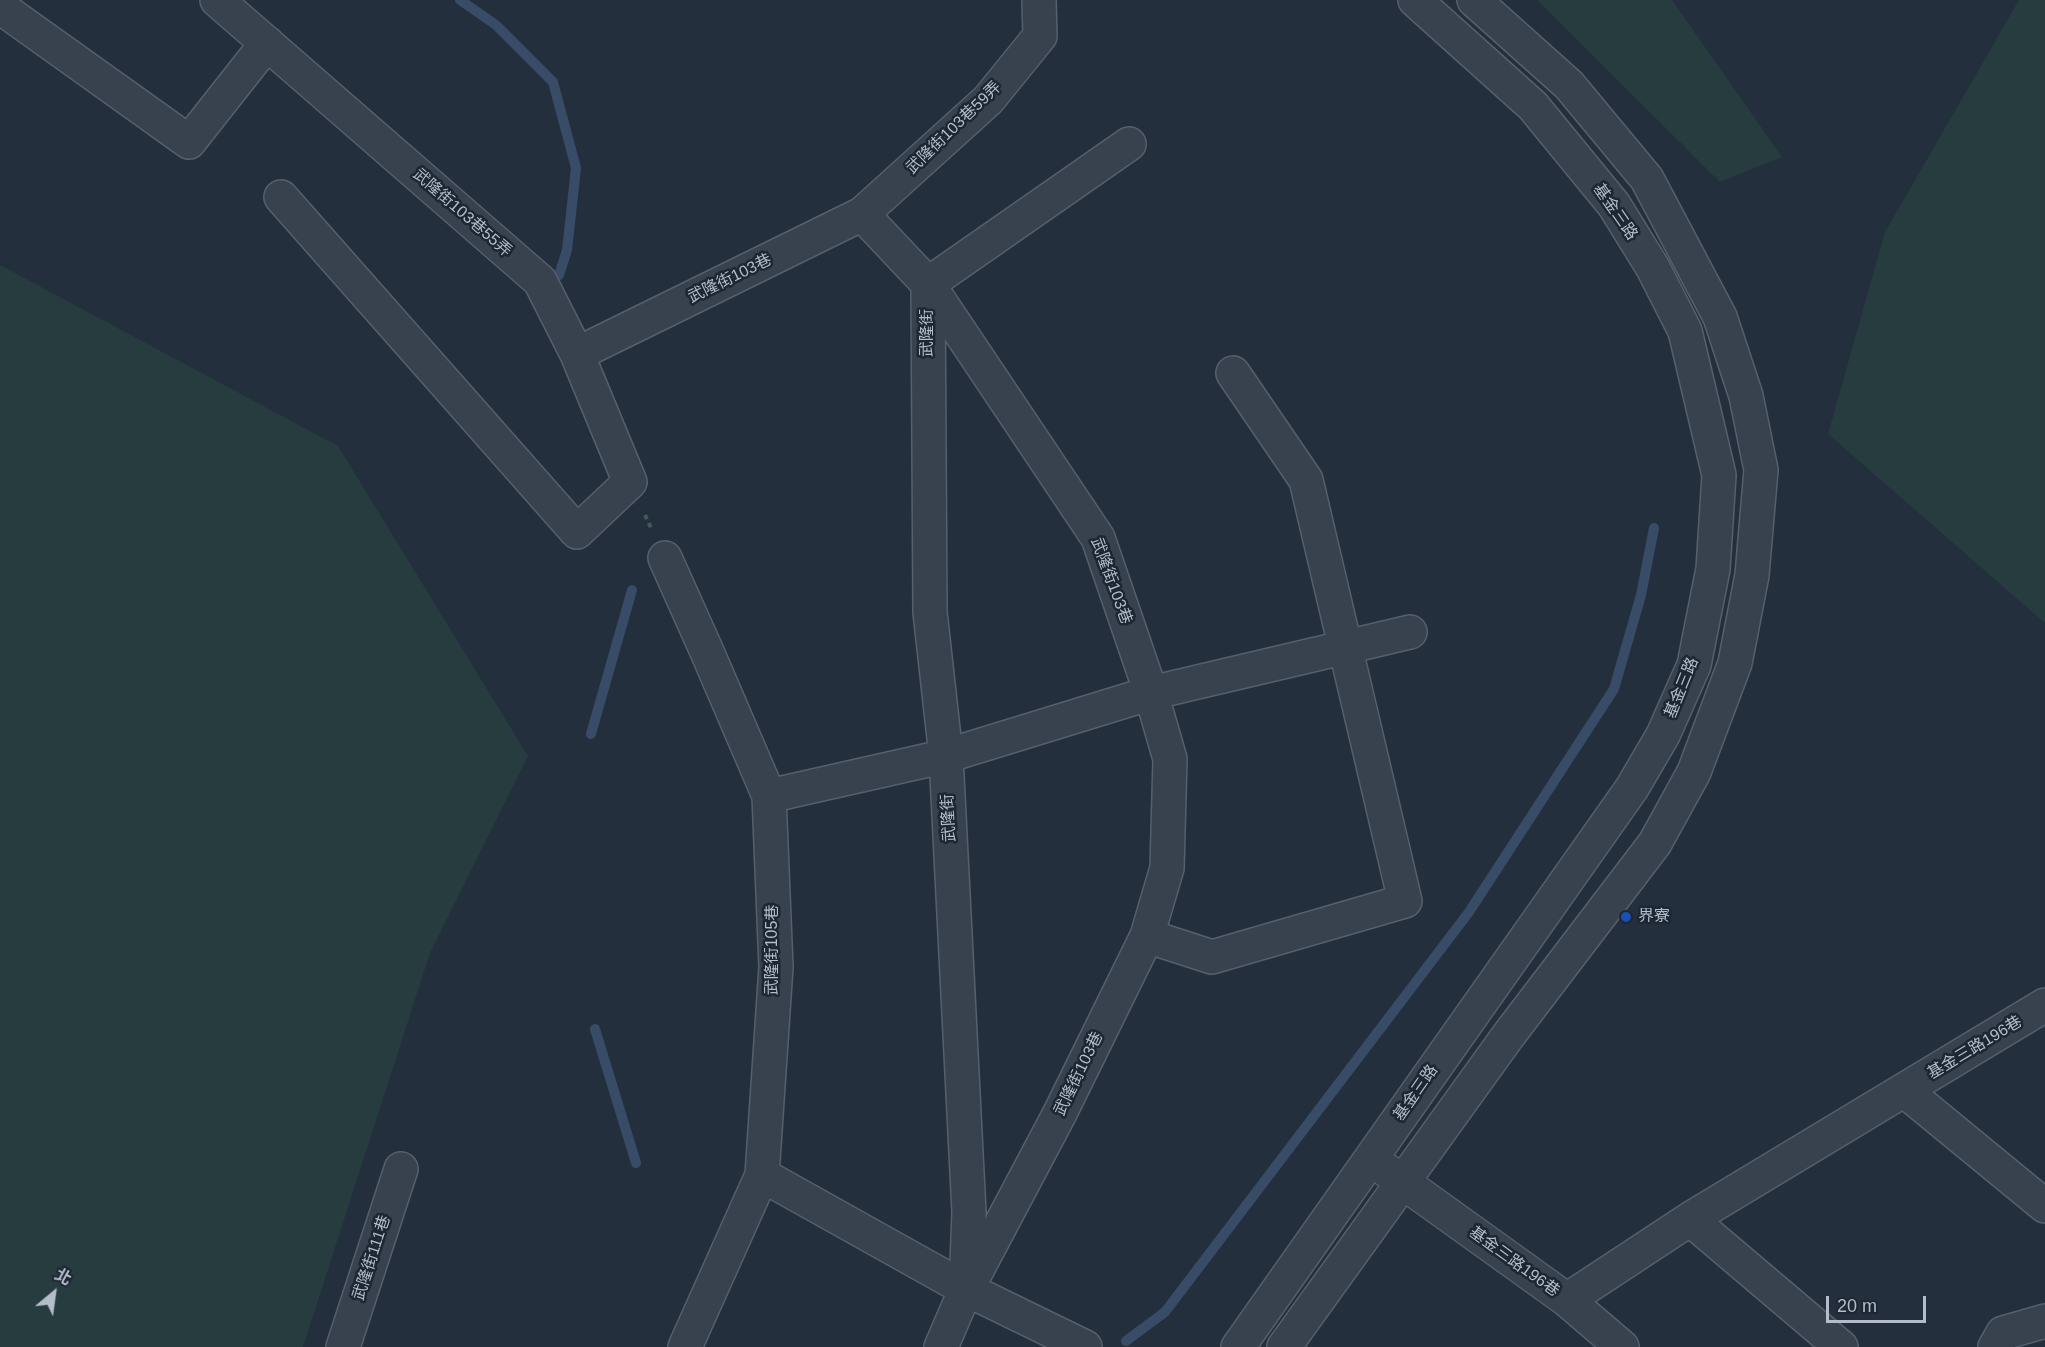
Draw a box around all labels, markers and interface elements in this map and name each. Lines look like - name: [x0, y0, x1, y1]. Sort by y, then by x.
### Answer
- street label: 武隆街103巷59弄: [903, 78, 1005, 178]
- street label: 武隆街103巷55弄: [409, 165, 515, 261]
- street label: 基金三路: [1589, 180, 1641, 244]
- street label: 武隆街103巷: [685, 250, 775, 308]
- street label: 武隆街: [918, 309, 938, 357]
- street label: 武隆街103巷: [1086, 535, 1136, 627]
- street label: 基金三路: [1661, 655, 1703, 721]
- street label: 武隆街: [938, 794, 960, 842]
- street label: 武隆街105巷: [763, 905, 783, 995]
- place label: 界寮: [1638, 907, 1670, 927]
- marker: 界寮: [1619, 910, 1633, 924]
- street label: 基金三路196巷: [1924, 1012, 2026, 1084]
- street label: 武隆街103巷: [1050, 1029, 1108, 1119]
- street label: 基金三路: [1390, 1061, 1442, 1125]
- street label: 武隆街111巷: [349, 1213, 395, 1303]
- street label: 基金三路196巷: [1465, 1223, 1563, 1301]
- north arrow: [24, 1263, 84, 1323]
- text: 北: [52, 1265, 74, 1288]
- scale bar: [1829, 1284, 1930, 1322]
- text: 20 m: [1837, 1296, 1877, 1316]

